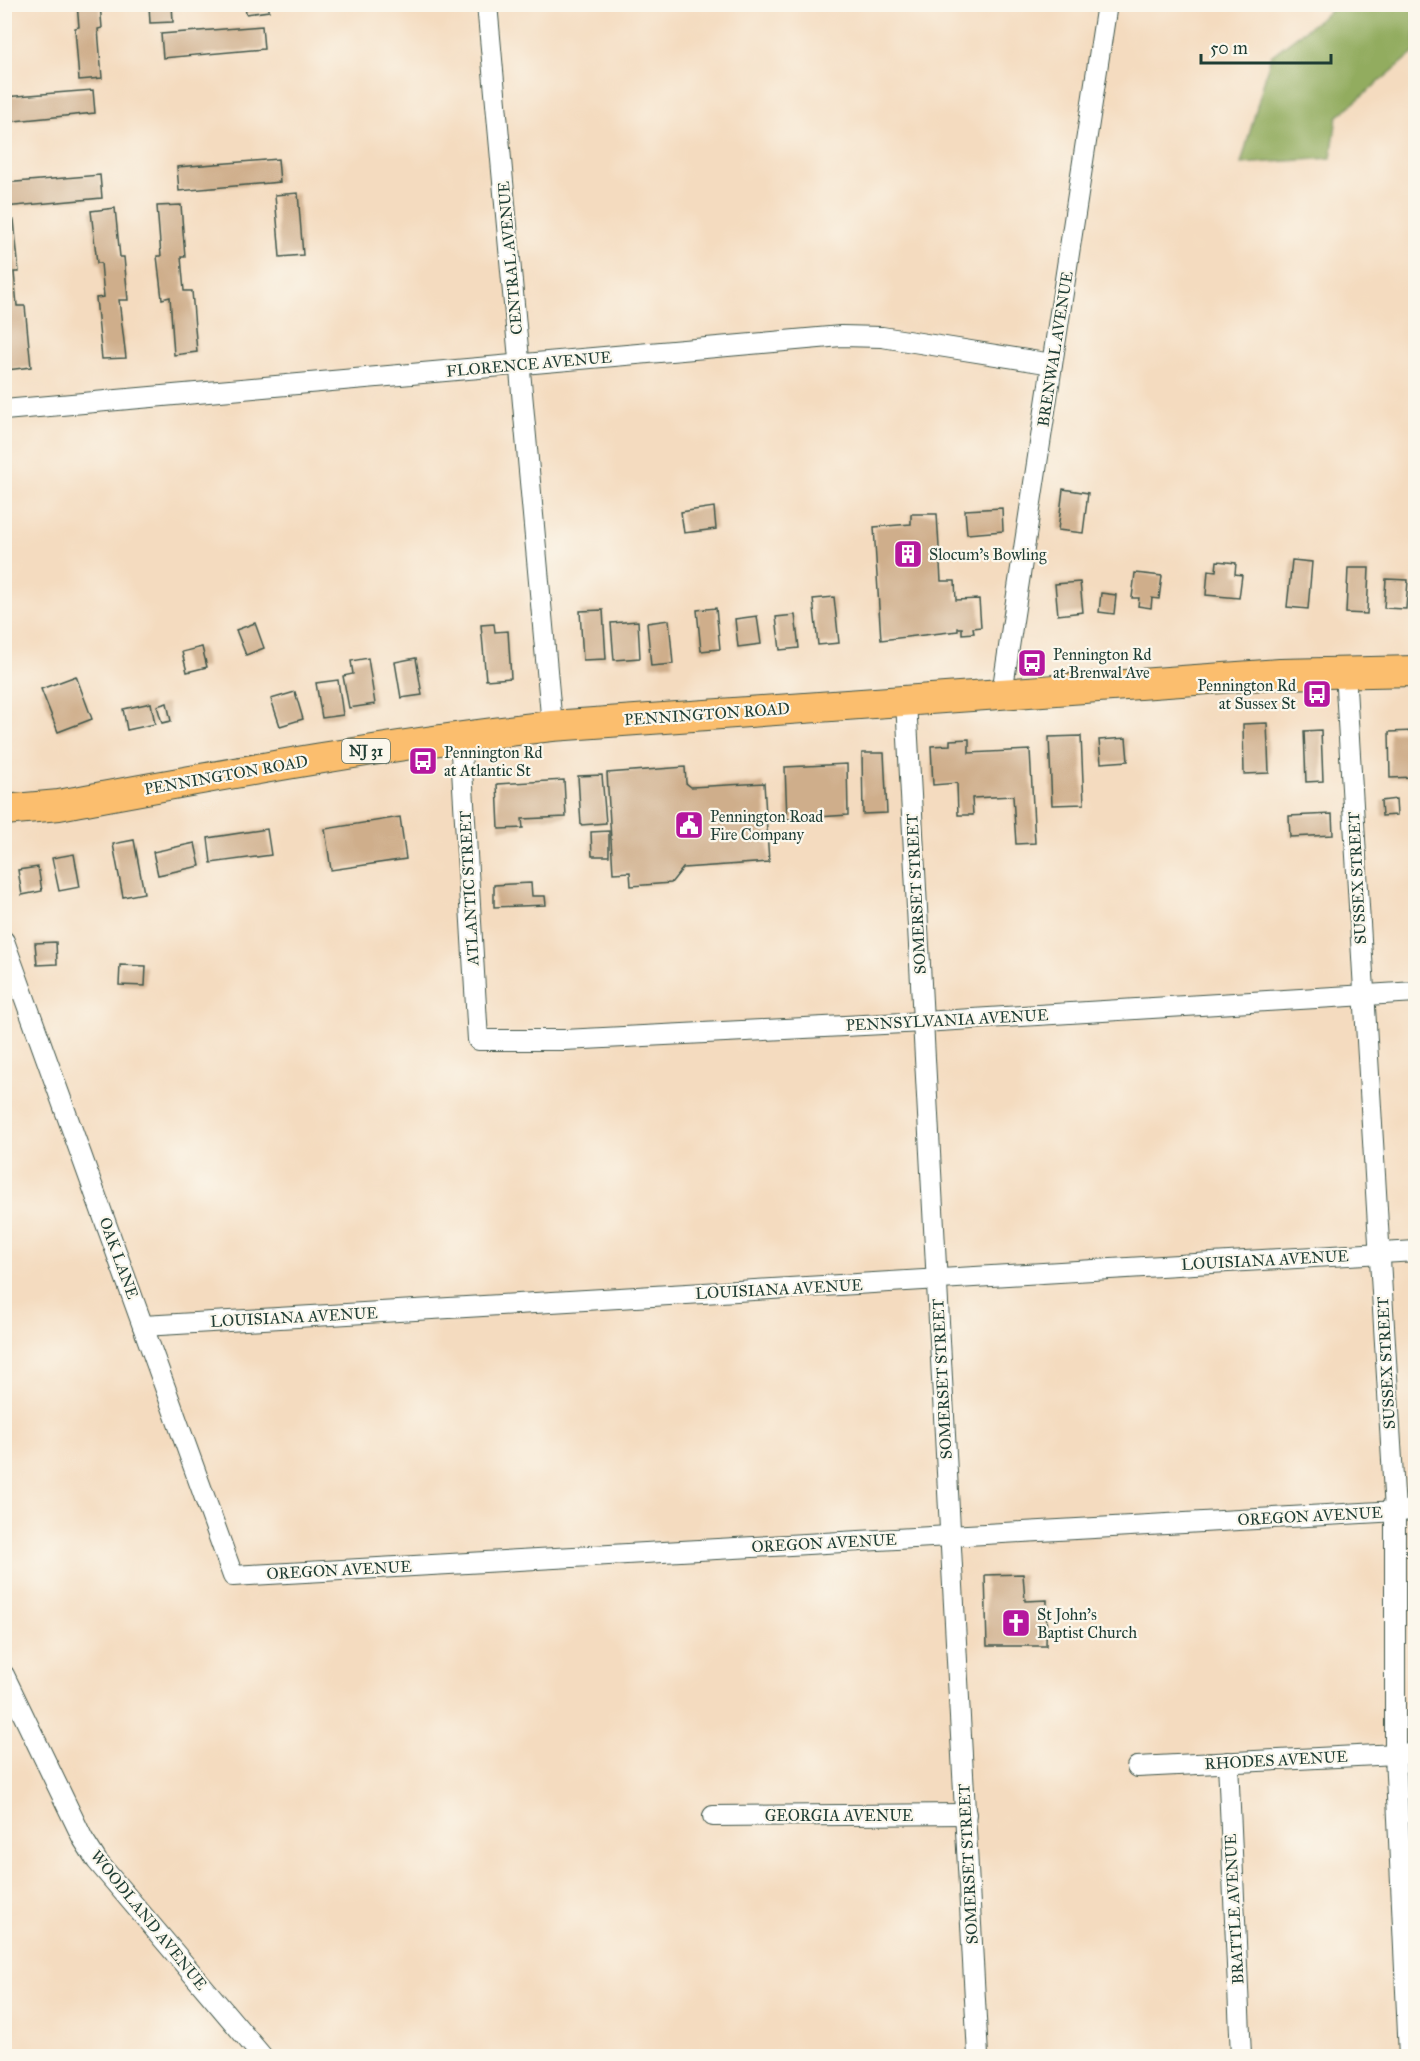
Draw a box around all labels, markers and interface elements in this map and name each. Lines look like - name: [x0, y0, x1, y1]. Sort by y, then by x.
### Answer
- scale bar: [1201, 27, 1332, 65]
- text: 50 m: [1210, 37, 1248, 59]
- street label: CENTRAL AVENUE: [494, 180, 526, 336]
- street label: BRENWAL AVENUE: [1033, 270, 1077, 428]
- street label: FLORENCE AVENUE: [445, 347, 613, 381]
- building icon: Slocum's Bowling: [892, 538, 924, 570]
- place label: Slocum's Bowling: [929, 545, 1047, 565]
- place label: Pennington Rd at Brenwal Ave: [1053, 645, 1151, 682]
- bus stop icon: Pennington Rd at Brenwal Ave: [1016, 647, 1048, 679]
- place label: Pennington Rd at Sussex St: [1198, 676, 1296, 713]
- bus stop icon: Pennington Rd at Sussex St: [1301, 678, 1333, 710]
- street label: PENNINGTON ROAD: [624, 699, 790, 729]
- road number: NJ 31: [342, 739, 390, 763]
- place label: Pennington Rd at Atlantic St: [444, 743, 542, 780]
- bus stop icon: Pennington Rd at Atlantic St: [407, 745, 439, 777]
- street label: PENNINGTON ROAD: [143, 751, 309, 799]
- place label: Pennington Road Fire Company: [710, 807, 823, 844]
- public building icon: Pennington Road Fire Company: [673, 809, 705, 841]
- street label: ATLANTIC STREET: [455, 810, 483, 967]
- street label: SUSSEX STREET: [1344, 811, 1370, 945]
- street label: SOMERSET STREET: [902, 813, 930, 975]
- street label: PENNSYLVANIA AVENUE: [845, 1005, 1049, 1035]
- street label: OAK LANE: [95, 1214, 143, 1302]
- street label: LOUISIANA AVENUE: [1181, 1246, 1349, 1274]
- street label: LOUISIANA AVENUE: [695, 1275, 863, 1303]
- street label: SUSSEX STREET: [1373, 1296, 1399, 1430]
- street label: SOMERSET STREET: [928, 1298, 956, 1460]
- street label: LOUISIANA AVENUE: [210, 1303, 378, 1331]
- street label: OREGON AVENUE: [1237, 1503, 1383, 1529]
- street label: OREGON AVENUE: [751, 1530, 897, 1556]
- street label: OREGON AVENUE: [266, 1557, 412, 1583]
- place label: St John's Baptist Church: [1037, 1605, 1137, 1642]
- church icon: St John's Baptist Church: [1000, 1607, 1032, 1639]
- street label: RHODES AVENUE: [1204, 1747, 1348, 1773]
- street label: SOMERSET STREET: [954, 1783, 982, 1945]
- street label: GEORGIA AVENUE: [765, 1806, 913, 1825]
- street label: BRATTLE AVENUE: [1221, 1833, 1247, 1985]
- street label: WOODLAND AVENUE: [87, 1846, 211, 1994]

